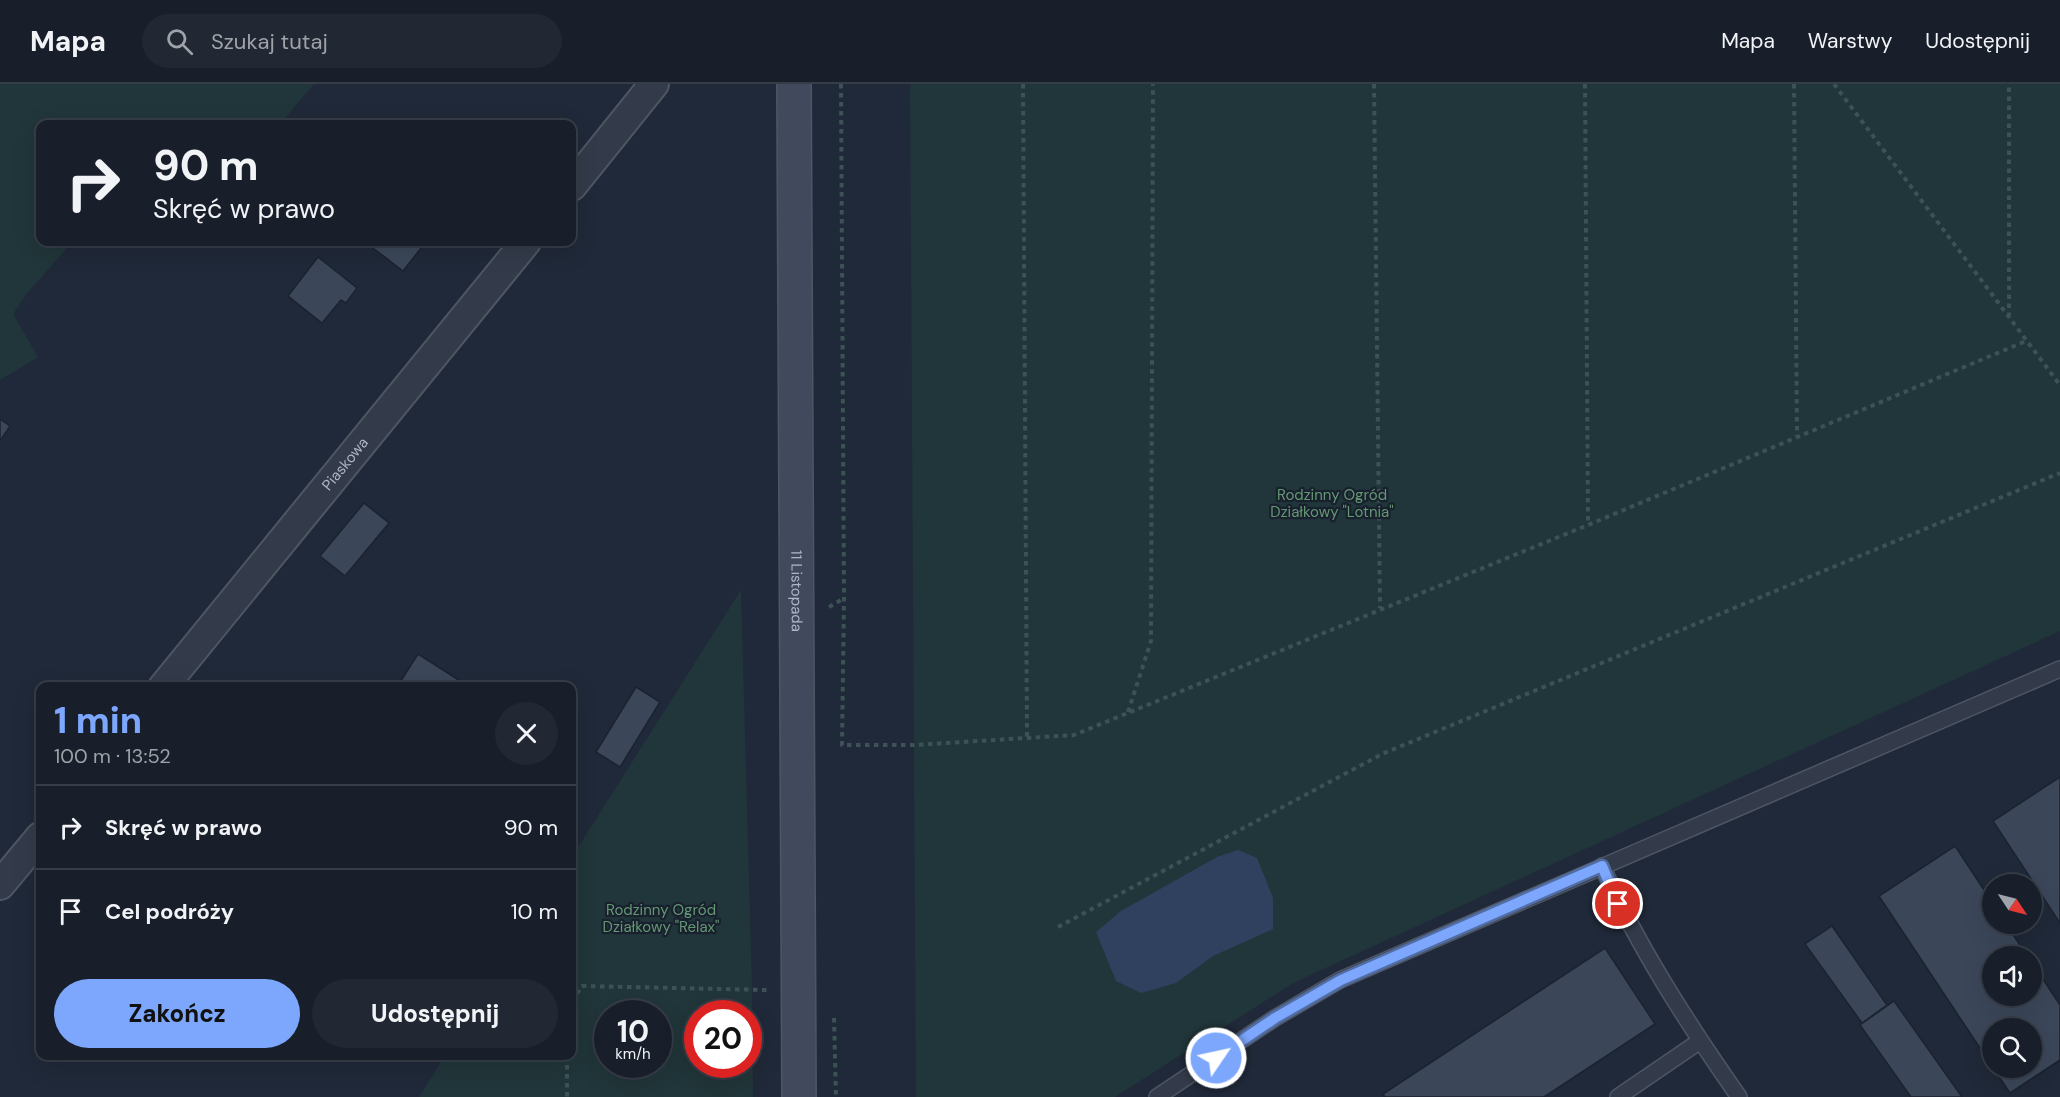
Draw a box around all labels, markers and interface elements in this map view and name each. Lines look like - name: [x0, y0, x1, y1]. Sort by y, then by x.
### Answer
- search box: [142, 14, 562, 68]
- text: Mapa: [30, 23, 106, 60]
- icon: search: [163, 25, 196, 58]
- text: Szukaj tutaj: [211, 27, 328, 56]
- text: Mapa: [1721, 27, 1775, 55]
- text: Warstwy: [1808, 27, 1892, 55]
- text: Udostępnij: [1925, 27, 2030, 55]
- text: 90 m: [153, 138, 259, 193]
- icon: right: [54, 144, 132, 222]
- text: Skręć w prawo: [153, 191, 335, 226]
- street label: Piaskowa: [317, 433, 373, 495]
- park label: Rodzinny Ogród Działkowy "Lotnia": [1270, 485, 1394, 522]
- street label: 11 Listopada: [786, 550, 807, 632]
- text: 1 min: [54, 697, 142, 744]
- button: close: [495, 702, 558, 765]
- text: 100 m · 13:52: [54, 743, 171, 769]
- icon: right: [54, 811, 87, 844]
- text: Skręć w prawo: [105, 813, 262, 842]
- text: 90 m: [504, 813, 558, 842]
- north arrow: [1982, 874, 2042, 934]
- map controls: [1982, 874, 2042, 1078]
- pin: [1592, 878, 1643, 929]
- icon: arrive: [1601, 887, 1634, 920]
- icon: arrive: [54, 895, 87, 928]
- text: Cel podróży: [105, 897, 234, 926]
- text: 10 m: [511, 897, 558, 926]
- park label: Rodzinny Ogród Działkowy "Relax": [603, 900, 719, 937]
- button: sound: [1982, 946, 2042, 1006]
- button: Zakończ: [54, 979, 300, 1048]
- button: Udostępnij: [312, 979, 558, 1048]
- speed limit sign: 20: [684, 1000, 762, 1078]
- text: 10: [617, 1012, 649, 1051]
- button: search: [1982, 1018, 2042, 1078]
- position arrow: [1184, 1026, 1248, 1090]
- text: km/h: [615, 1044, 651, 1064]

